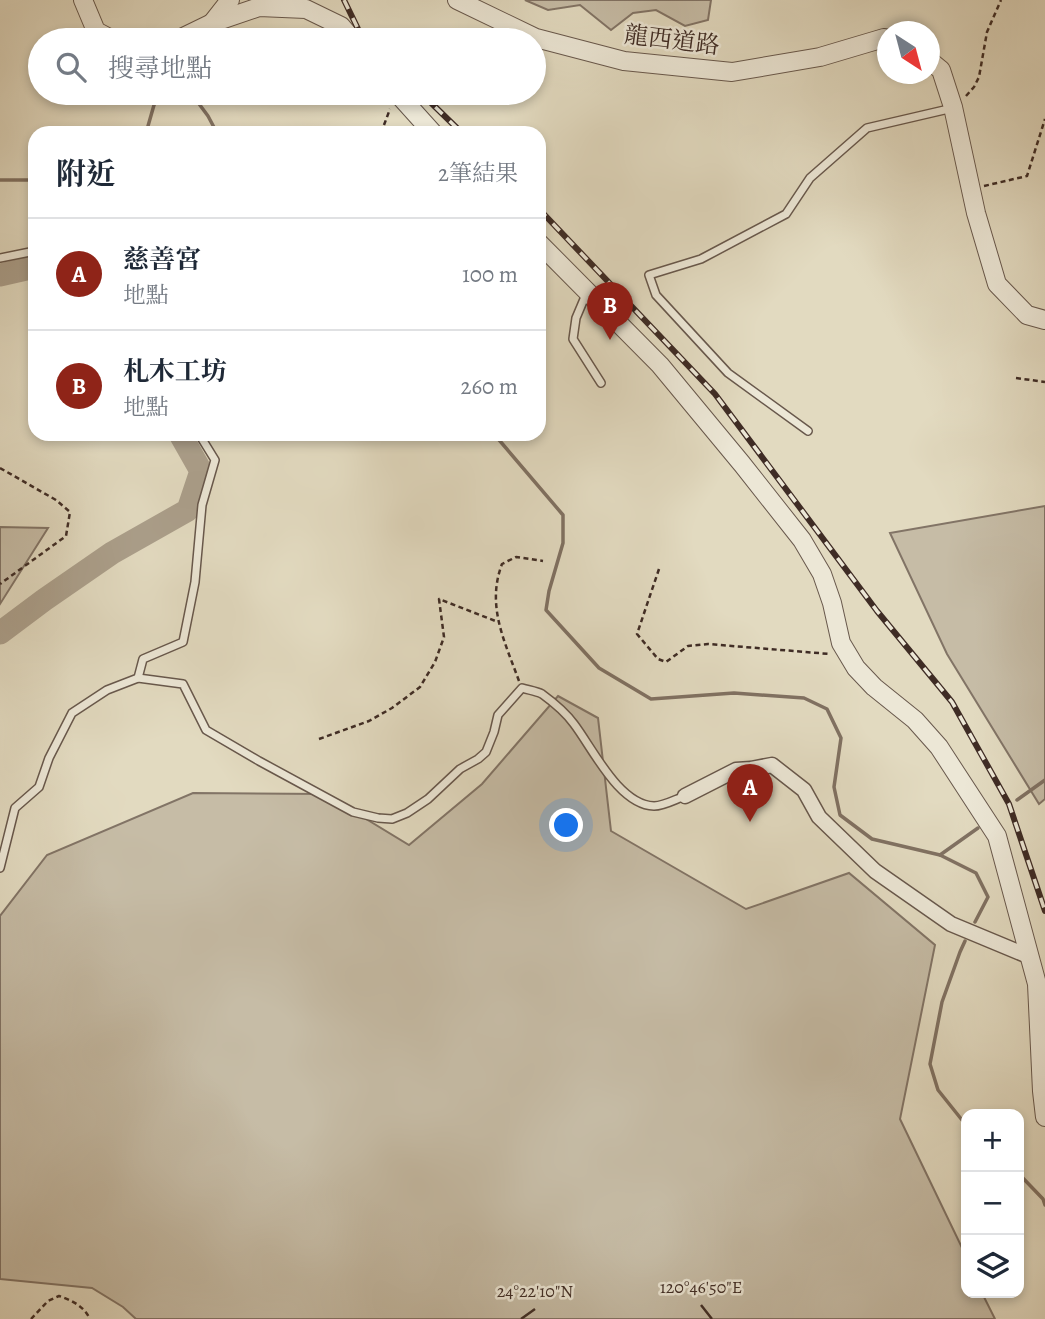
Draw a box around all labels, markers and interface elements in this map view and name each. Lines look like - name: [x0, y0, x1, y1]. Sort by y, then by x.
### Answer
- street label: 龍西道路: [622, 18, 722, 62]
- north arrow: [877, 21, 940, 84]
- search box: [28, 28, 546, 105]
- icon: search: [52, 48, 90, 86]
- text: 搜尋地點: [108, 51, 212, 86]
- text: 附近: [56, 154, 116, 194]
- text: 2筆結果: [438, 158, 518, 189]
- text: 慈善宮: [123, 242, 201, 277]
- text: A: [72, 259, 86, 290]
- text: 100 m: [462, 259, 518, 290]
- text: 地點: [123, 280, 169, 311]
- pin: B: [587, 282, 633, 340]
- text: 札木工坊: [123, 354, 227, 389]
- text: B: [72, 371, 86, 402]
- text: 260 m: [460, 371, 518, 402]
- text: 地點: [123, 392, 169, 423]
- pin: A: [727, 764, 773, 822]
- your location: [549, 808, 583, 842]
- map controls: [961, 1109, 1024, 1298]
- button: +: [961, 1109, 1024, 1172]
- button: −: [961, 1172, 1024, 1235]
- button: layers: [961, 1235, 1024, 1298]
- text: 120°46'50"E: [660, 1275, 742, 1299]
- text: 24°22'10"N: [497, 1279, 573, 1303]

